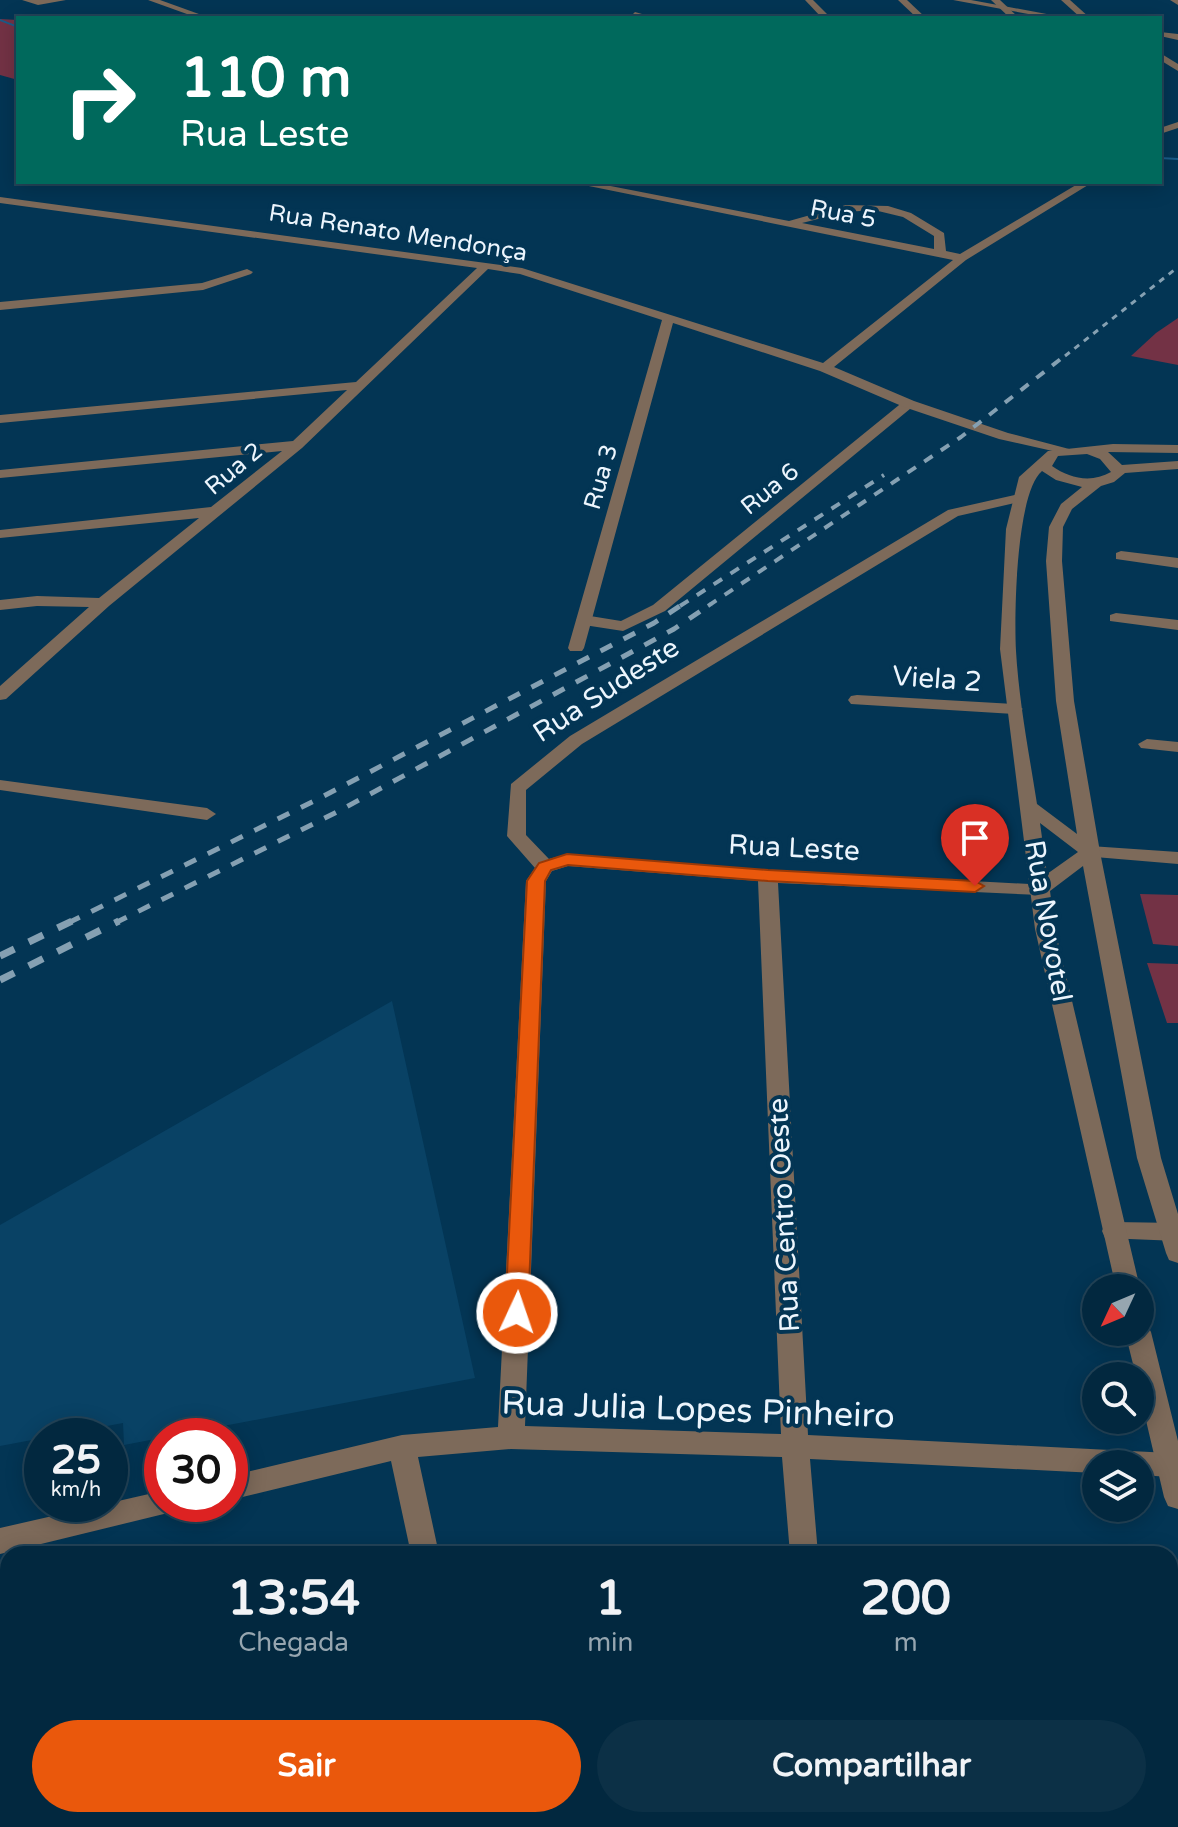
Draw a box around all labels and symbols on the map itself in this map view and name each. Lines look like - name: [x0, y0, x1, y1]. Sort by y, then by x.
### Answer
- street label: Rua 5: [808, 193, 878, 235]
- street label: Rua Renato Mendonça: [267, 198, 529, 268]
- street label: Rua 2: [199, 437, 269, 501]
- street label: Rua 3: [578, 441, 624, 513]
- street label: Rua 6: [735, 457, 805, 521]
- street label: Rua Sudeste: [527, 630, 685, 750]
- street label: Viela 2: [891, 659, 983, 699]
- pin: [941, 804, 1009, 886]
- street label: Rua Leste: [727, 828, 861, 868]
- street label: Rua Novotel: [1017, 837, 1079, 1005]
- street label: Rua Centro Oeste: [761, 1097, 807, 1333]
- position arrow: [475, 1271, 559, 1355]
- north arrow: [1082, 1274, 1154, 1346]
- street label: Rua Julia Lopes Pinheiro: [501, 1383, 895, 1437]
- speed limit sign: 30: [144, 1418, 248, 1522]

